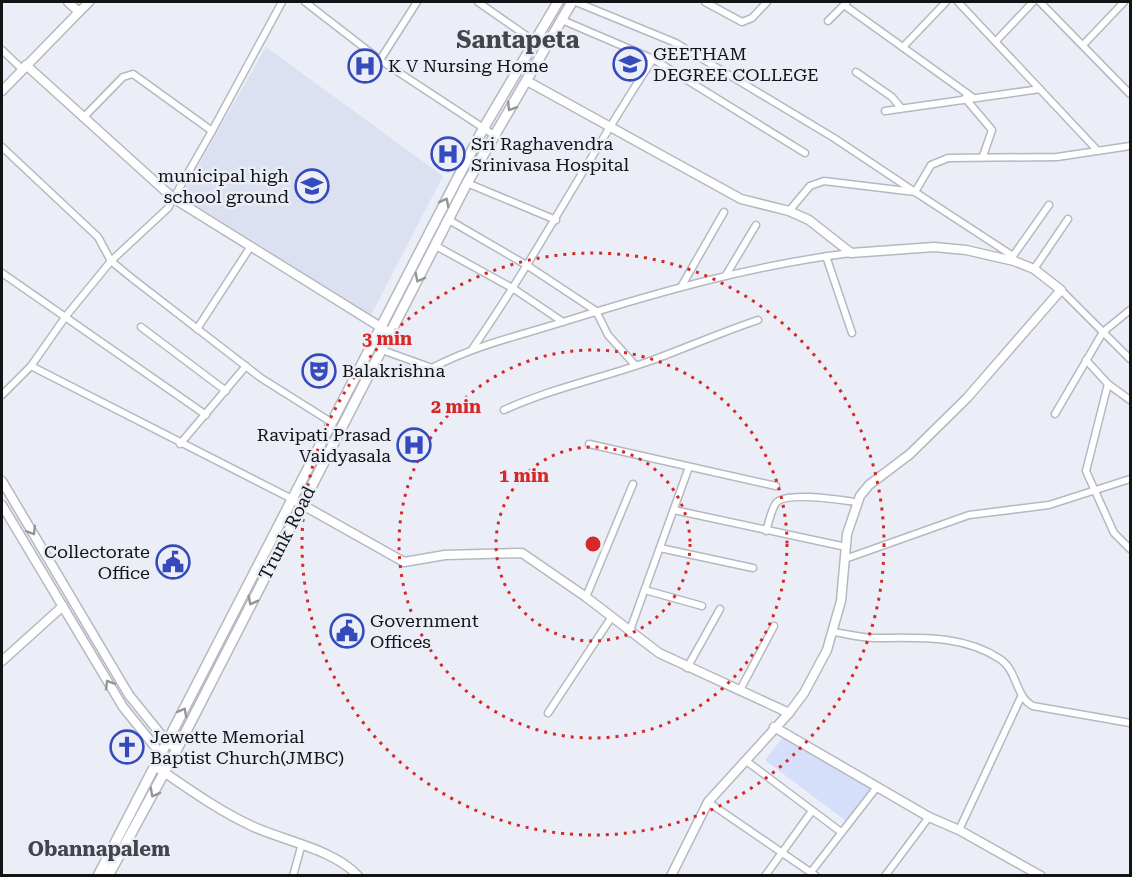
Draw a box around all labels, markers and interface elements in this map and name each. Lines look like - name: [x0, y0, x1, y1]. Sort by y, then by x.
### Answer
- district label: Santapeta: [456, 26, 580, 54]
- place label: GEETHAM DEGREE COLLEGE: [653, 43, 819, 85]
- school or university icon: GEETHAM DEGREE COLLEGE: [612, 46, 648, 82]
- hospital icon: K V Nursing Home: [347, 48, 383, 84]
- place label: K V Nursing Home: [388, 55, 549, 76]
- one-way arrow: [508, 100, 519, 111]
- place label: Sri Raghavendra Srinivasa Hospital: [471, 133, 630, 175]
- hospital icon: Sri Raghavendra Srinivasa Hospital: [430, 136, 466, 172]
- place label: municipal high school ground: [158, 165, 289, 207]
- school or university icon: municipal high school ground: [294, 168, 330, 204]
- one-way arrow: [438, 198, 450, 209]
- one-way arrow: [415, 272, 426, 283]
- text: 3 min: [362, 328, 412, 349]
- theatre icon: Balakrishna: [301, 353, 337, 389]
- place label: Balakrishna: [342, 360, 445, 381]
- text: 2 min: [431, 396, 481, 417]
- place label: Ravipati Prasad Vaidyasala: [257, 424, 391, 466]
- hospital icon: Ravipati Prasad Vaidyasala: [396, 427, 432, 463]
- text: 1 min: [499, 465, 549, 486]
- street label: Trunk Road: [254, 482, 319, 583]
- one-way arrow: [25, 525, 37, 535]
- centre of rings: [583, 534, 603, 554]
- place label: Collectorate Office: [44, 541, 150, 583]
- public building icon: Collectorate Office: [155, 544, 191, 580]
- one-way arrow: [248, 594, 260, 605]
- place label: Government Offices: [370, 610, 479, 652]
- public building icon: Government Offices: [329, 613, 365, 649]
- one-way arrow: [105, 680, 116, 690]
- one-way arrow: [176, 707, 187, 718]
- place label: Jewette Memorial Baptist Church(JMBC): [150, 726, 344, 768]
- church icon: Jewette Memorial Baptist Church(JMBC): [109, 729, 145, 765]
- one-way arrow: [150, 787, 161, 797]
- district label: Obannapalem: [28, 837, 170, 861]

